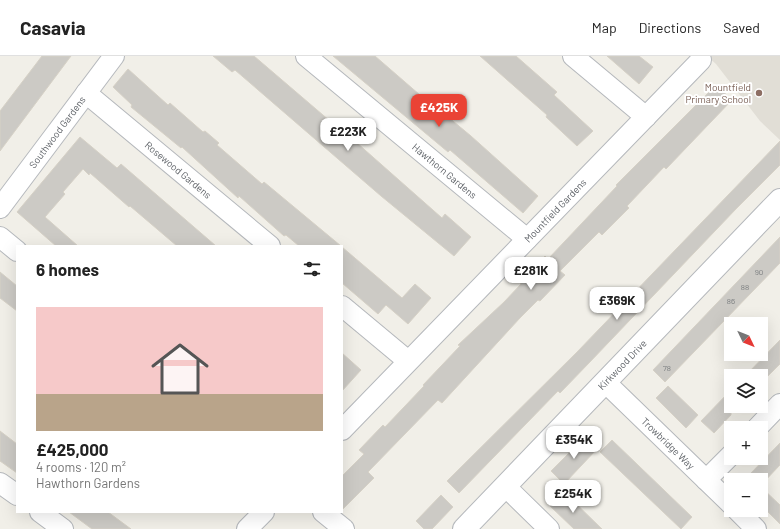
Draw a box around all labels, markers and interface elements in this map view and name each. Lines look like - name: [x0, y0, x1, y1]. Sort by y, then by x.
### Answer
- text: Casavia: [20, 16, 86, 39]
- text: Map: [592, 19, 617, 36]
- text: Directions: [639, 19, 701, 36]
- text: Saved: [723, 19, 760, 36]
- place label: Mountfield Primary School: [685, 81, 751, 105]
- marker: Mountfield Primary School: [754, 88, 764, 98]
- street label: Southwood Gardens: [26, 94, 88, 170]
- pin: £425K: [411, 94, 467, 128]
- text: £425K: [420, 99, 458, 115]
- pin: £223K: [320, 118, 376, 152]
- text: £223K: [329, 123, 367, 139]
- street label: Rosewood Gardens: [143, 139, 214, 201]
- street label: Hawthorn Gardens: [410, 141, 479, 201]
- street label: Mountfield Gardens: [522, 176, 589, 245]
- pin: £281K: [503, 257, 559, 291]
- icon: filters: [301, 258, 323, 280]
- text: 6 homes: [36, 259, 99, 279]
- text: £281K: [514, 262, 548, 278]
- house number: 90: [755, 267, 763, 277]
- house number: 88: [741, 282, 749, 292]
- pin: £369K: [589, 287, 645, 321]
- text: £369K: [598, 292, 636, 308]
- house number: 86: [727, 296, 735, 306]
- north arrow: [724, 317, 768, 361]
- map controls: [724, 317, 768, 517]
- icon: home: [144, 333, 216, 405]
- street label: Kirkwood Drive: [595, 337, 649, 392]
- house number: 78: [663, 363, 671, 373]
- button: layers: [724, 369, 768, 413]
- street label: Trowbridge Way: [639, 415, 697, 472]
- button: +: [724, 421, 768, 465]
- pin: £354K: [546, 426, 602, 460]
- text: £354K: [555, 431, 593, 447]
- text: £425,000: [36, 439, 109, 459]
- text: 4 rooms · 120 m²: [36, 459, 126, 475]
- button: −: [724, 473, 768, 517]
- text: Hawthorn Gardens: [36, 475, 140, 491]
- pin: £254K: [545, 480, 601, 514]
- text: £254K: [554, 485, 592, 501]

